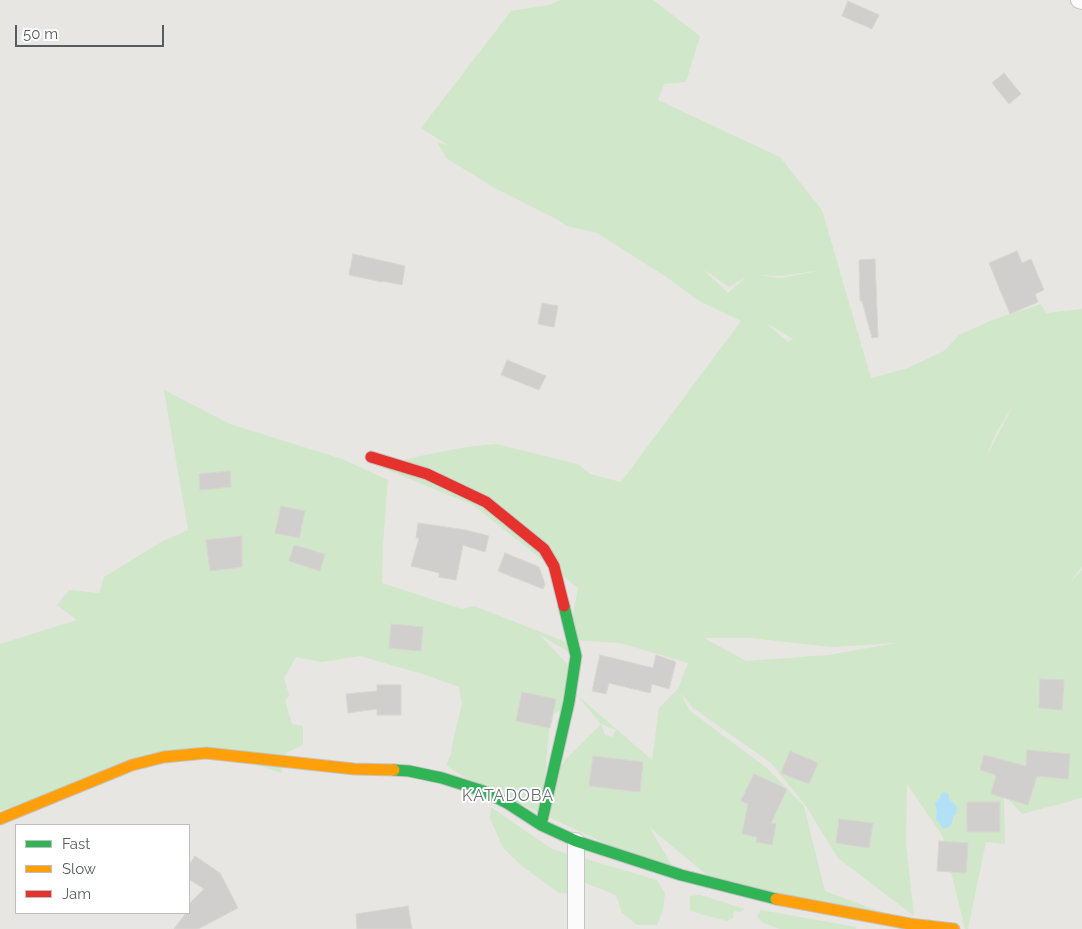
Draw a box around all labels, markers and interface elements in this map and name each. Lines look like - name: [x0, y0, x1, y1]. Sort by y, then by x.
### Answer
- scale bar: [18, 15, 166, 47]
- text: 50 m: [23, 25, 58, 43]
- district label: KATADOBA: [461, 786, 555, 806]
- legend: [15, 824, 190, 914]
- text: Fast: [62, 835, 90, 853]
- text: Slow: [62, 860, 96, 878]
- text: Jam: [62, 885, 91, 903]

